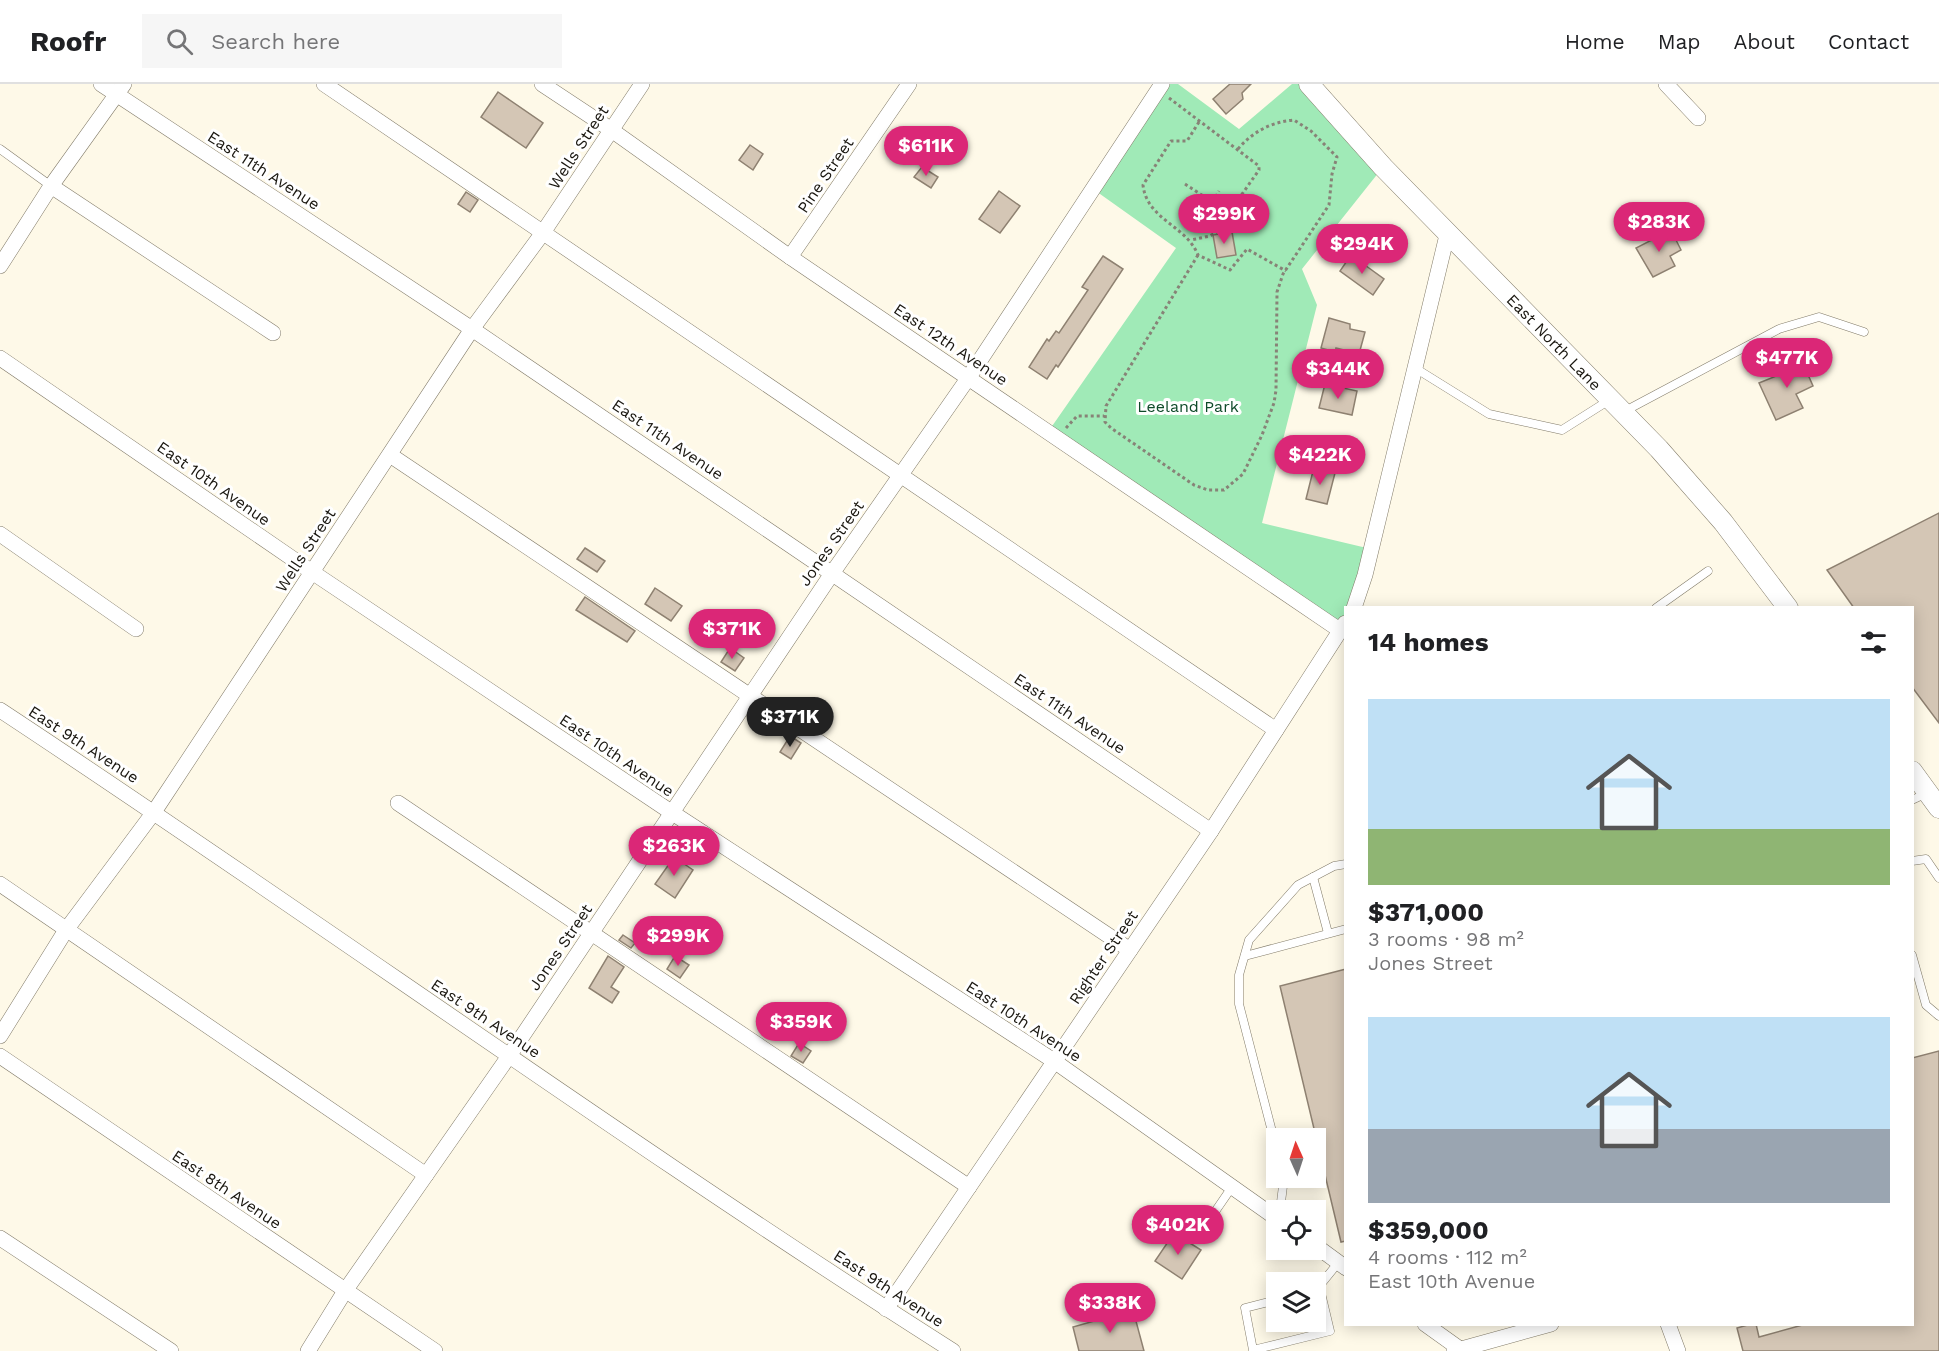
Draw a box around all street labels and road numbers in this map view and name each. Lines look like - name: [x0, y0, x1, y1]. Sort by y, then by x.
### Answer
- street label: Wells Street: [544, 102, 613, 193]
- street label: East 11th Avenue: [204, 127, 323, 214]
- street label: Pine Street: [793, 134, 858, 217]
- street label: East North Lane: [1503, 290, 1605, 394]
- street label: East 12th Avenue: [890, 299, 1011, 390]
- street label: East 11th Avenue: [609, 395, 727, 484]
- street label: East 10th Avenue: [153, 437, 274, 530]
- street label: Jones Street: [795, 497, 868, 590]
- street label: Wells Street: [271, 505, 340, 596]
- street label: East 11th Avenue: [1011, 669, 1129, 758]
- street label: East 9th Avenue: [25, 702, 142, 787]
- street label: East 10th Avenue: [556, 710, 677, 801]
- street label: Jones Street: [525, 900, 596, 994]
- street label: Righter Street: [1065, 907, 1142, 1008]
- street label: East 9th Avenue: [427, 975, 544, 1062]
- street label: East 10th Avenue: [962, 977, 1085, 1066]
- street label: East 8th Avenue: [168, 1146, 285, 1233]
- street label: East 9th Avenue: [830, 1246, 947, 1331]

